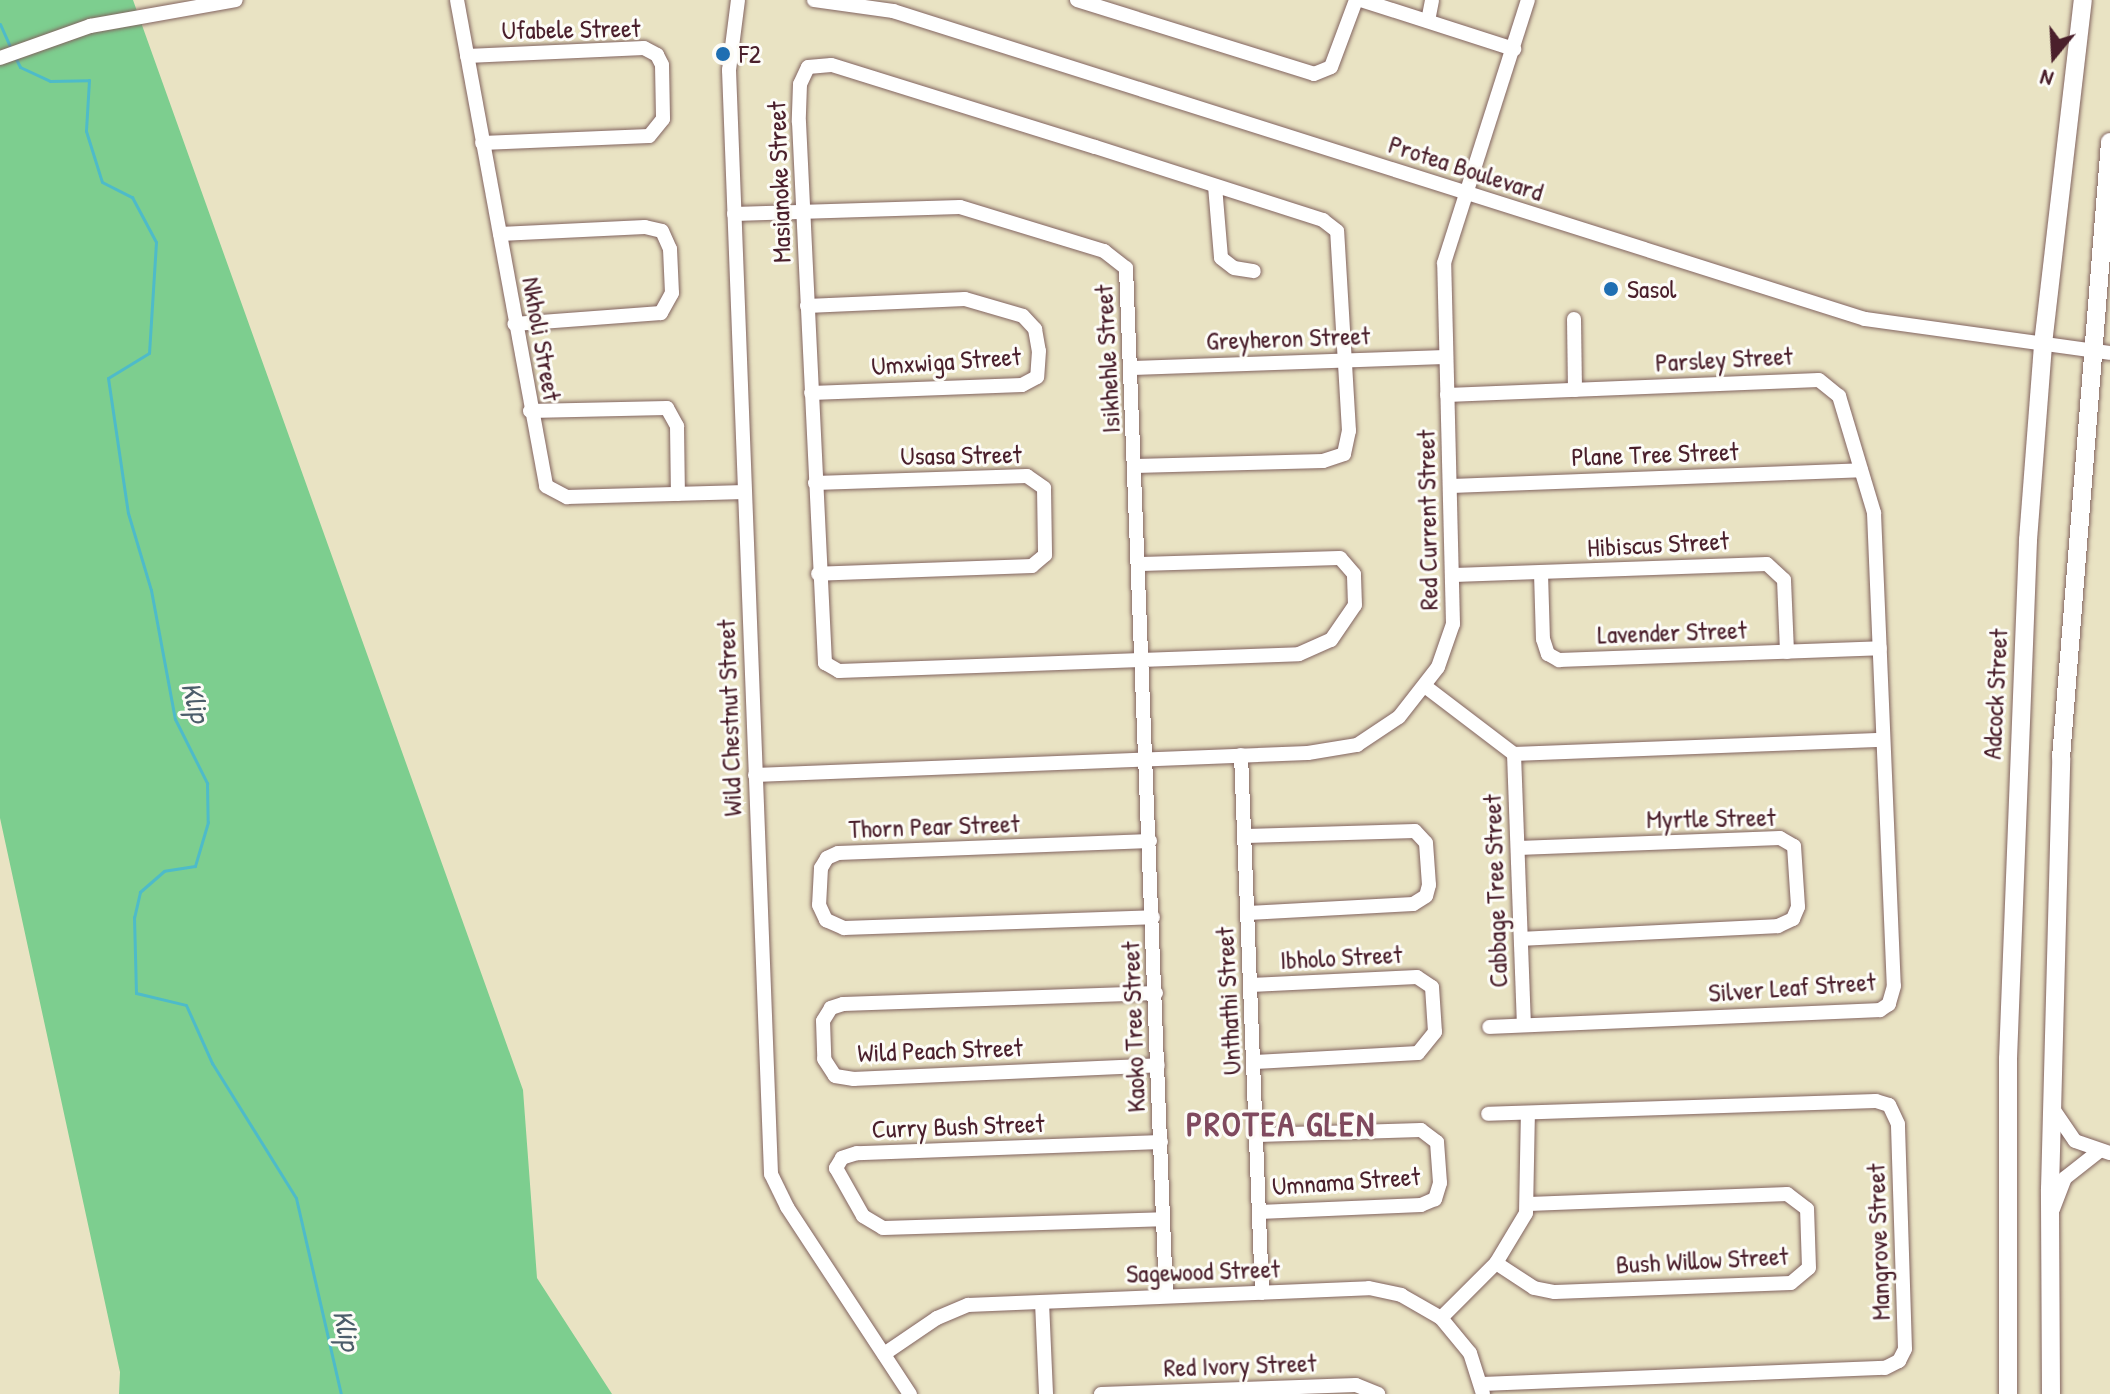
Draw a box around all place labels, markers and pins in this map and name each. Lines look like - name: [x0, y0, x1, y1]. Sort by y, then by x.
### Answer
- place label: F2: [739, 38, 761, 70]
- marker: F2: [714, 45, 732, 63]
- place label: Sasol: [1627, 273, 1677, 305]
- marker: Sasol: [1602, 280, 1620, 298]

